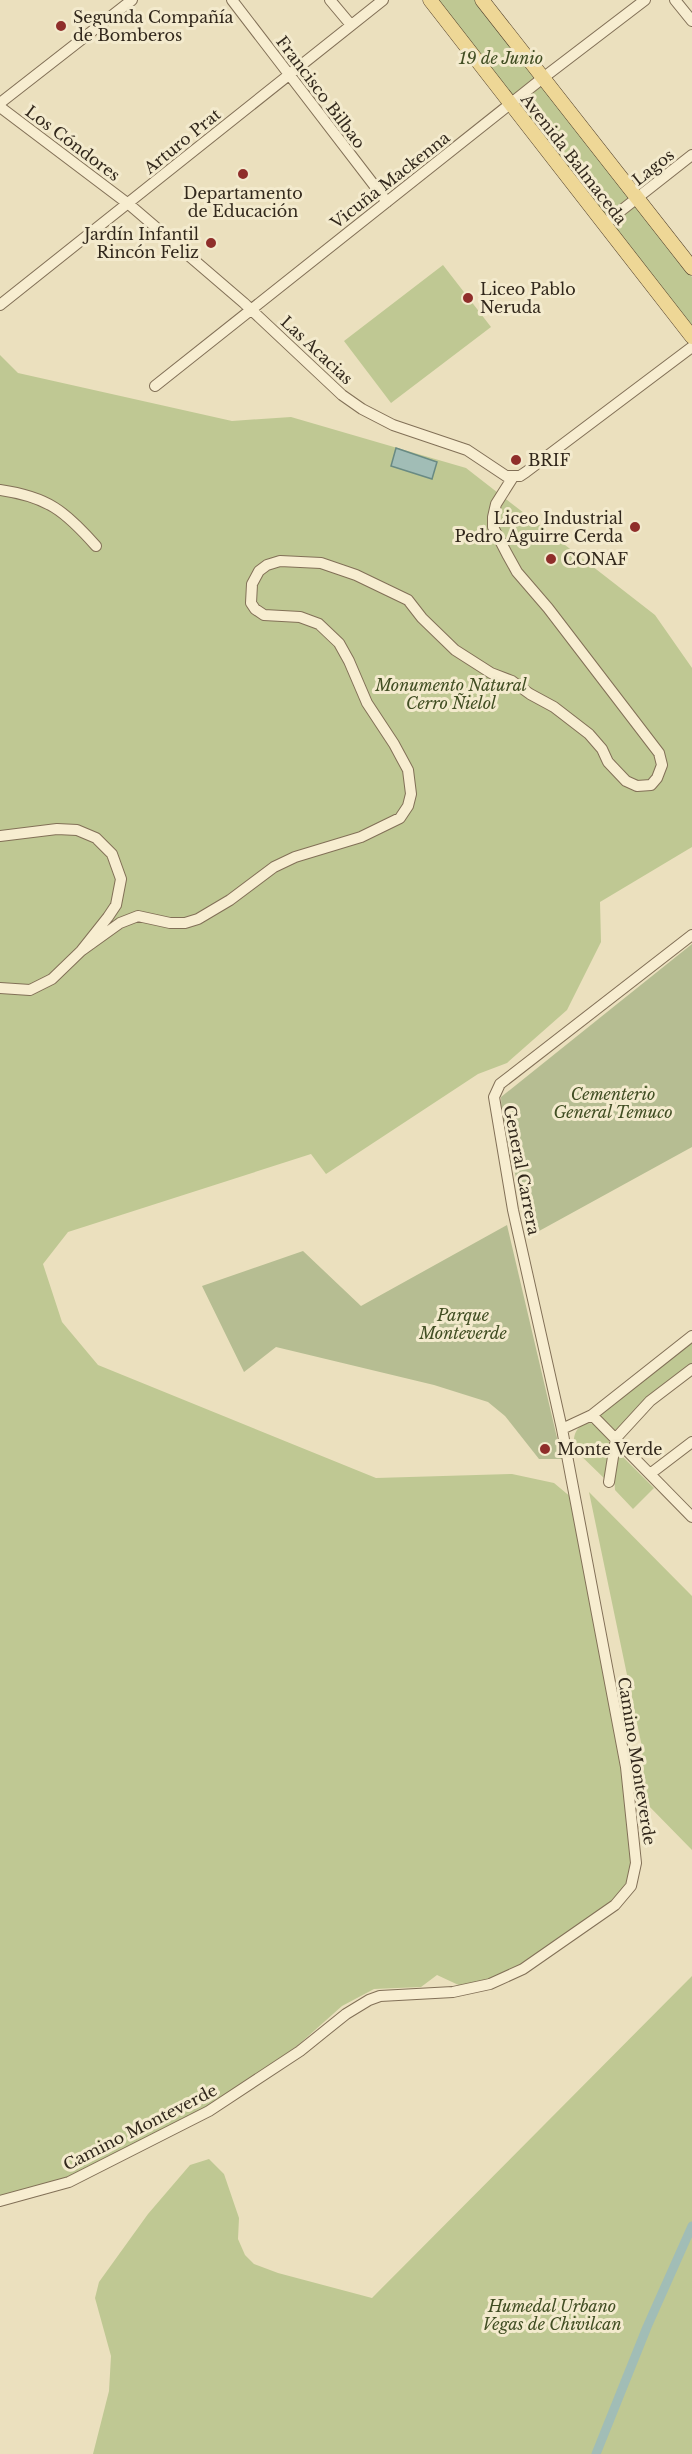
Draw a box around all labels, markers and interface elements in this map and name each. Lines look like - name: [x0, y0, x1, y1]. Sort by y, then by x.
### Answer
- place label: Segunda Compañía de Bomberos: [73, 7, 234, 45]
- marker: Segunda Compañía de Bomberos: [54, 19, 68, 33]
- street label: Francisco Bilbao: [272, 32, 370, 152]
- park label: 19 de Junio: [458, 48, 543, 68]
- street label: Avenida Balmaceda: [516, 89, 631, 228]
- street label: Los Cóndores: [22, 101, 124, 185]
- street label: Arturo Prat: [139, 104, 224, 179]
- street label: Vicuña Mackenna: [326, 127, 454, 233]
- street label: Lagos: [628, 144, 678, 190]
- marker: Departamento de Educación: [236, 167, 250, 181]
- place label: Departamento de Educación: [183, 183, 303, 221]
- place label: Jardín Infantil Rincón Feliz: [82, 224, 199, 262]
- marker: Jardín Infantil Rincón Feliz: [204, 236, 218, 250]
- place label: Liceo Pablo Neruda: [480, 279, 576, 317]
- marker: Liceo Pablo Neruda: [461, 291, 475, 305]
- street label: Las Acacias: [277, 312, 357, 388]
- place label: BRIF: [528, 450, 570, 470]
- marker: BRIF: [509, 453, 523, 467]
- place label: Liceo Industrial Pedro Aguirre Cerda: [455, 508, 623, 546]
- marker: Liceo Industrial Pedro Aguirre Cerda: [628, 520, 642, 534]
- place label: CONAF: [563, 549, 628, 569]
- marker: CONAF: [544, 552, 558, 566]
- park label: Monumento Natural Cerro Ñielol: [374, 675, 528, 713]
- park label: Cementerio General Temuco: [553, 1084, 673, 1122]
- street label: General Carrera: [500, 1103, 544, 1237]
- park label: Parque Monteverde: [418, 1305, 508, 1343]
- place label: Monte Verde: [557, 1439, 662, 1459]
- marker: Monte Verde: [538, 1442, 552, 1456]
- street label: Camino Monteverde: [614, 1676, 660, 1846]
- street label: Camino Monteverde: [60, 2080, 220, 2174]
- park label: Humedal Urbano Vegas de Chivilcan: [483, 2296, 621, 2334]

